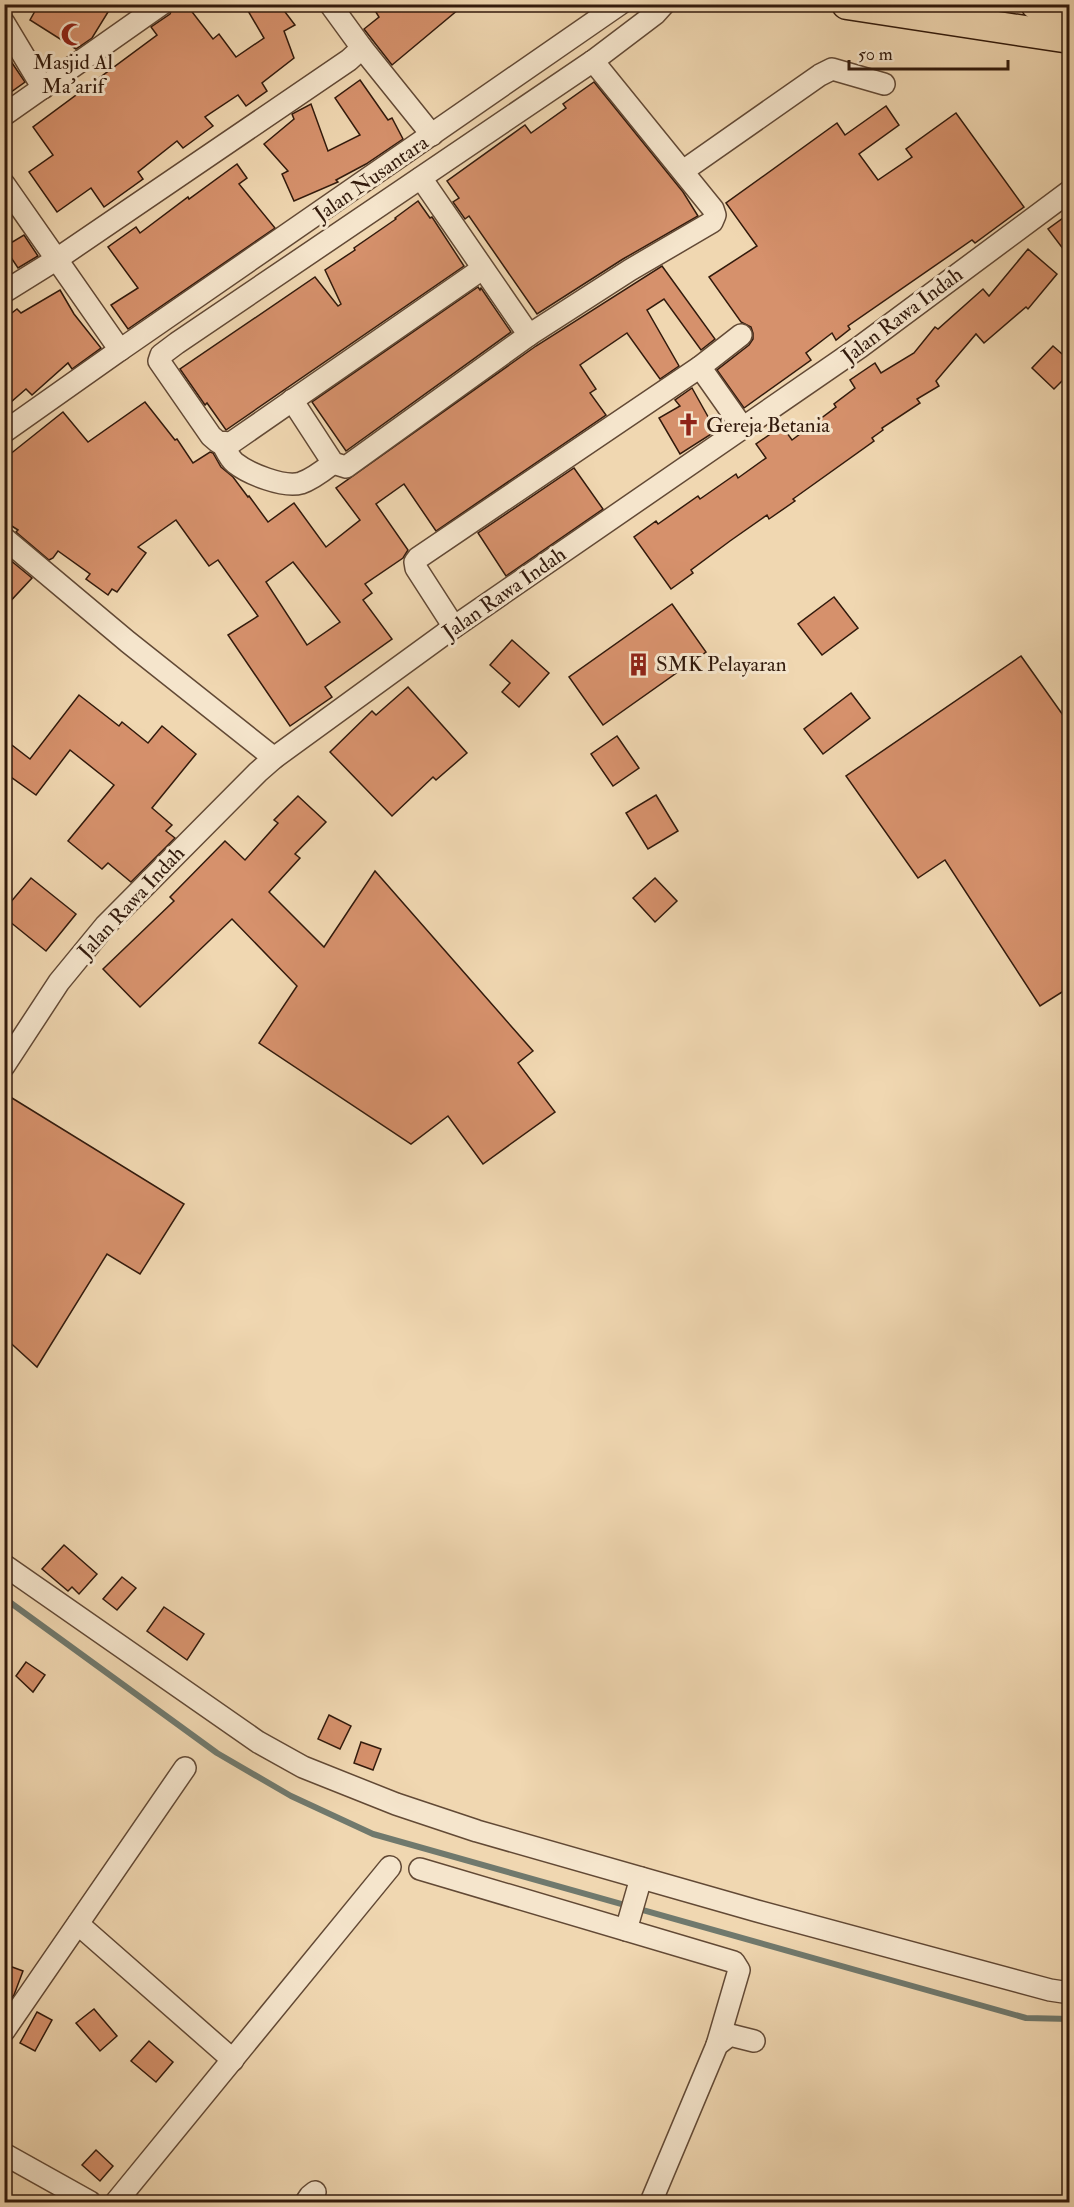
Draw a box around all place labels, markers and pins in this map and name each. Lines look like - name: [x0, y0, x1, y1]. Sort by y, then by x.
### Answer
- mosque icon: Masjid Al Ma'arif: [60, 21, 86, 47]
- place label: Masjid Al Ma'arif: [33, 49, 114, 100]
- church icon: Gereja Betania: [675, 412, 701, 438]
- place label: Gereja Betania: [706, 412, 830, 439]
- building icon: SMK Pelayaran: [625, 651, 651, 677]
- place label: SMK Pelayaran: [656, 651, 787, 678]

